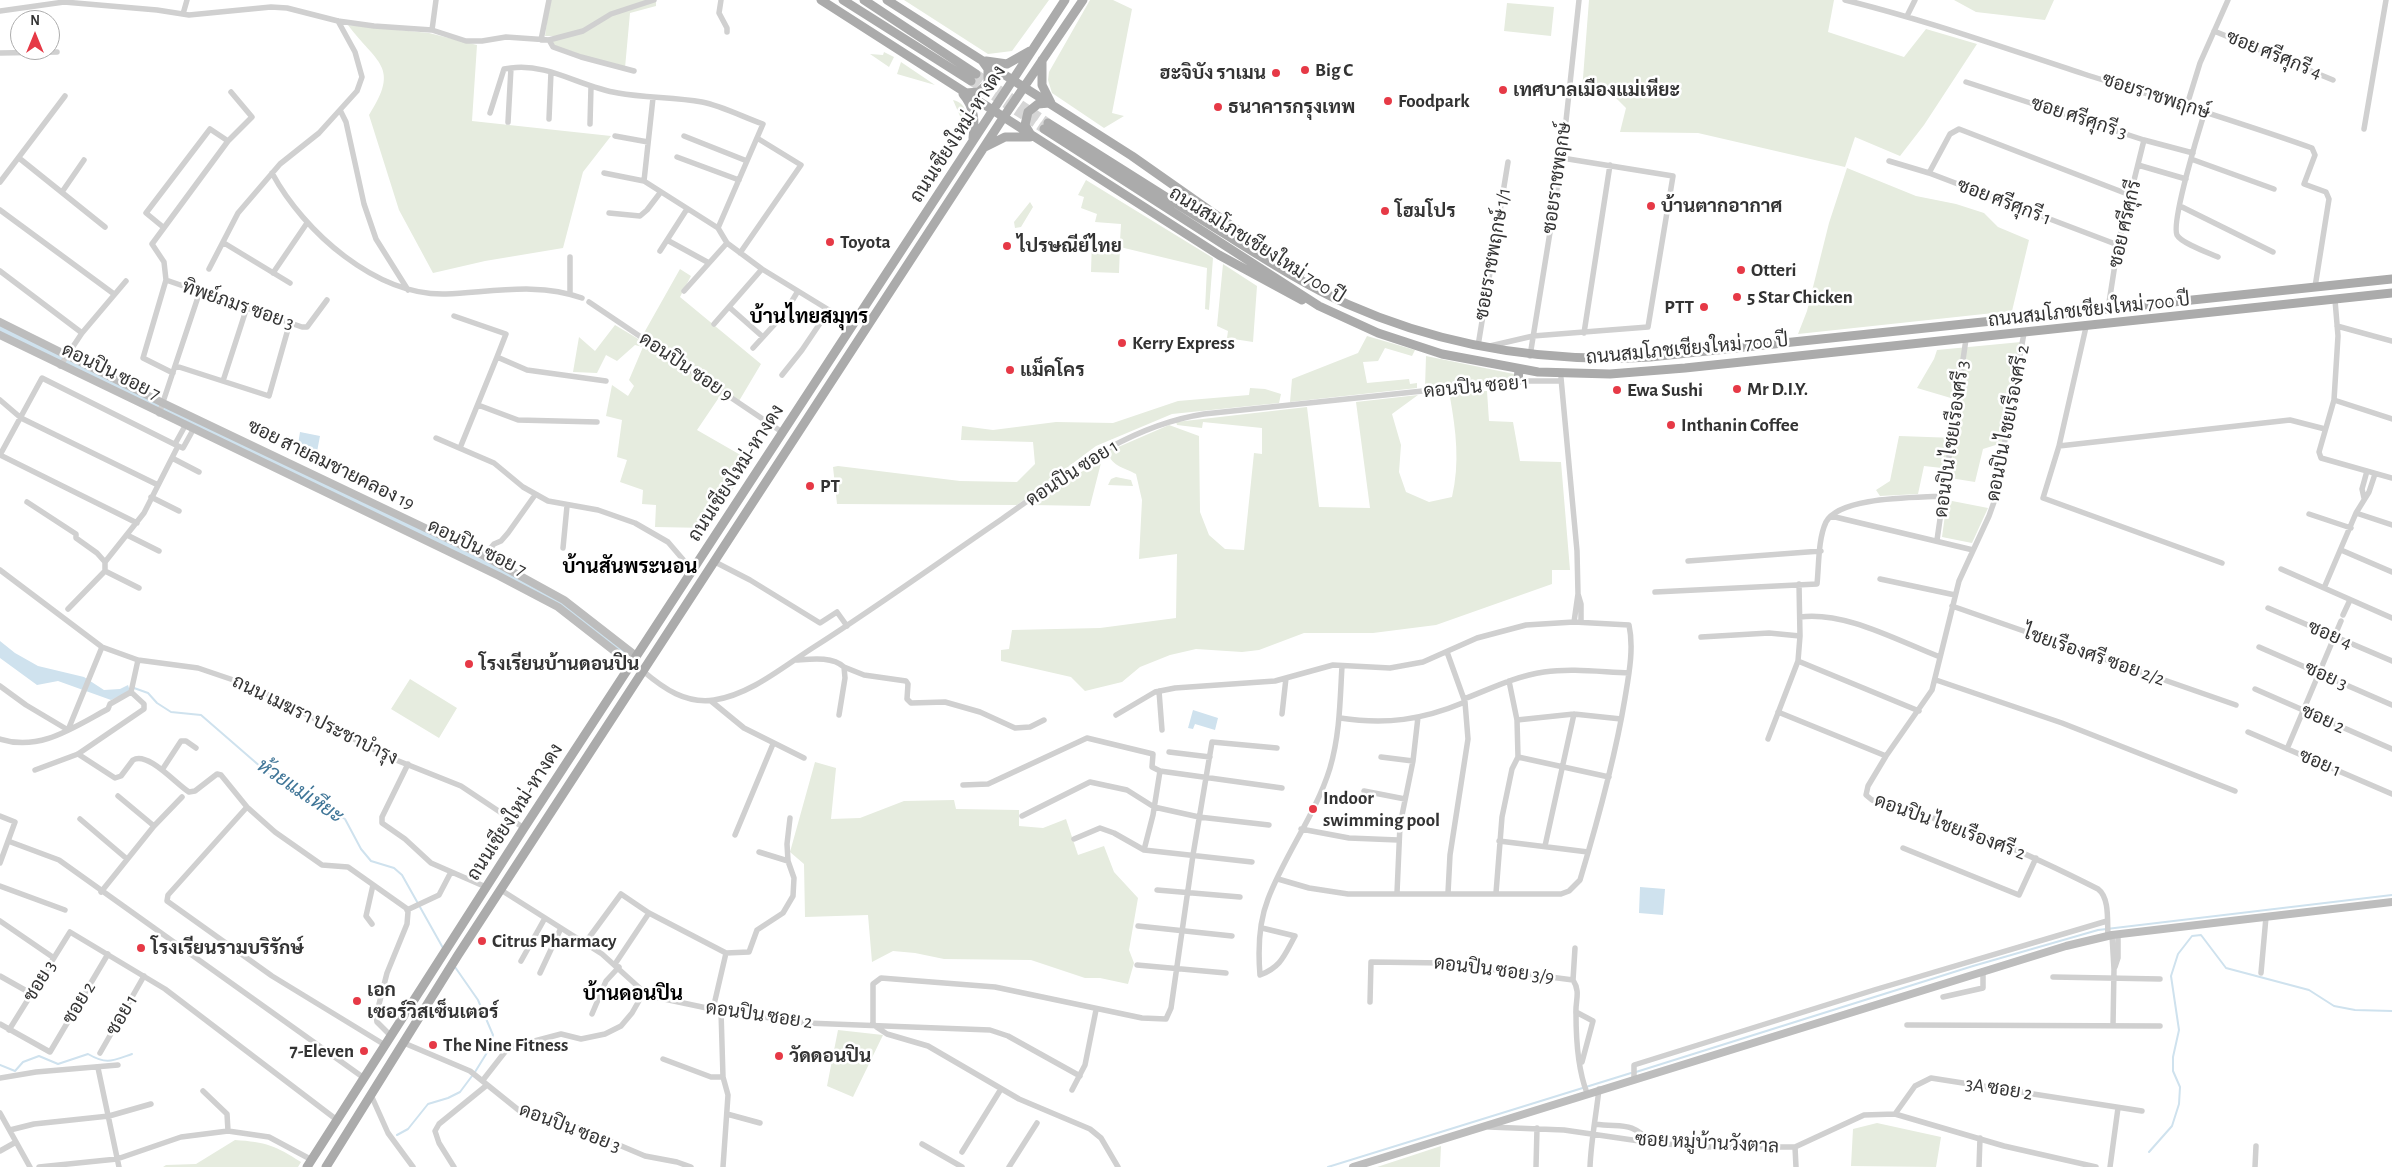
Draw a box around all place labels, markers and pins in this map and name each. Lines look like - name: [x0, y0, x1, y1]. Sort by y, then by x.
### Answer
- place label: Big C: [1315, 59, 1353, 81]
- place label: ฮะจิบัง ราเมน: [1160, 62, 1266, 84]
- marker: Big C: [1299, 64, 1311, 76]
- marker: ฮะจิบัง ราเมน: [1270, 67, 1282, 79]
- place label: เทศบาลเมืองแม่เหียะ: [1513, 79, 1680, 101]
- marker: เทศบาลเมืองแม่เหียะ: [1497, 84, 1509, 96]
- place label: Foodpark: [1398, 90, 1470, 112]
- marker: Foodpark: [1382, 95, 1394, 107]
- place label: ธนาคารกรุงเทพ: [1228, 96, 1355, 118]
- marker: ธนาคารกรุงเทพ: [1212, 101, 1224, 113]
- place label: บ้านตากอากาศ: [1661, 195, 1782, 217]
- place label: โฮมโปร: [1395, 200, 1456, 222]
- marker: บ้านตากอากาศ: [1645, 200, 1657, 212]
- marker: โฮมโปร: [1379, 205, 1391, 217]
- place label: Toyota: [840, 231, 891, 253]
- place label: ไปรษณีย์ไทย: [1017, 235, 1122, 257]
- marker: Toyota: [824, 236, 836, 248]
- marker: ไปรษณีย์ไทย: [1001, 240, 1013, 252]
- place label: Otteri: [1751, 259, 1796, 281]
- marker: Otteri: [1735, 264, 1747, 276]
- place label: 5 Star Chicken: [1747, 286, 1853, 308]
- marker: 5 Star Chicken: [1731, 291, 1743, 303]
- place label: PTT: [1664, 296, 1694, 318]
- marker: PTT: [1698, 301, 1710, 313]
- place label: Kerry Express: [1132, 332, 1235, 354]
- marker: Kerry Express: [1116, 337, 1128, 349]
- place label: แม็คโคร: [1020, 359, 1085, 381]
- marker: แม็คโคร: [1004, 364, 1016, 376]
- place label: Mr D.I.Y.: [1747, 378, 1808, 400]
- place label: Ewa Sushi: [1627, 379, 1703, 401]
- marker: Mr D.I.Y.: [1731, 383, 1743, 395]
- marker: Ewa Sushi: [1611, 384, 1623, 396]
- place label: Inthanin Coffee: [1681, 414, 1799, 436]
- marker: Inthanin Coffee: [1665, 419, 1677, 431]
- place label: PT: [820, 475, 840, 497]
- marker: PT: [804, 480, 816, 492]
- place label: โรงเรียนบ้านดอนปิน: [479, 653, 639, 675]
- marker: โรงเรียนบ้านดอนปิน: [463, 658, 475, 670]
- place label: Indoor swimming pool: [1323, 787, 1440, 831]
- marker: Indoor swimming pool: [1307, 803, 1319, 815]
- place label: Citrus Pharmacy: [492, 930, 617, 952]
- marker: Citrus Pharmacy: [476, 935, 488, 947]
- place label: โรงเรียนรามบริรักษ์: [151, 937, 304, 959]
- marker: โรงเรียนรามบริรักษ์: [135, 942, 147, 954]
- place label: เอก เซอร์วิสเซ็นเตอร์: [367, 979, 499, 1023]
- marker: เอก เซอร์วิสเซ็นเตอร์: [351, 995, 363, 1007]
- place label: The Nine Fitness: [443, 1034, 568, 1056]
- marker: The Nine Fitness: [427, 1039, 439, 1051]
- place label: 7-Eleven: [290, 1040, 354, 1062]
- marker: 7-Eleven: [358, 1045, 370, 1057]
- place label: วัดดอนปิน: [789, 1045, 871, 1067]
- marker: วัดดอนปิน: [773, 1050, 785, 1062]

